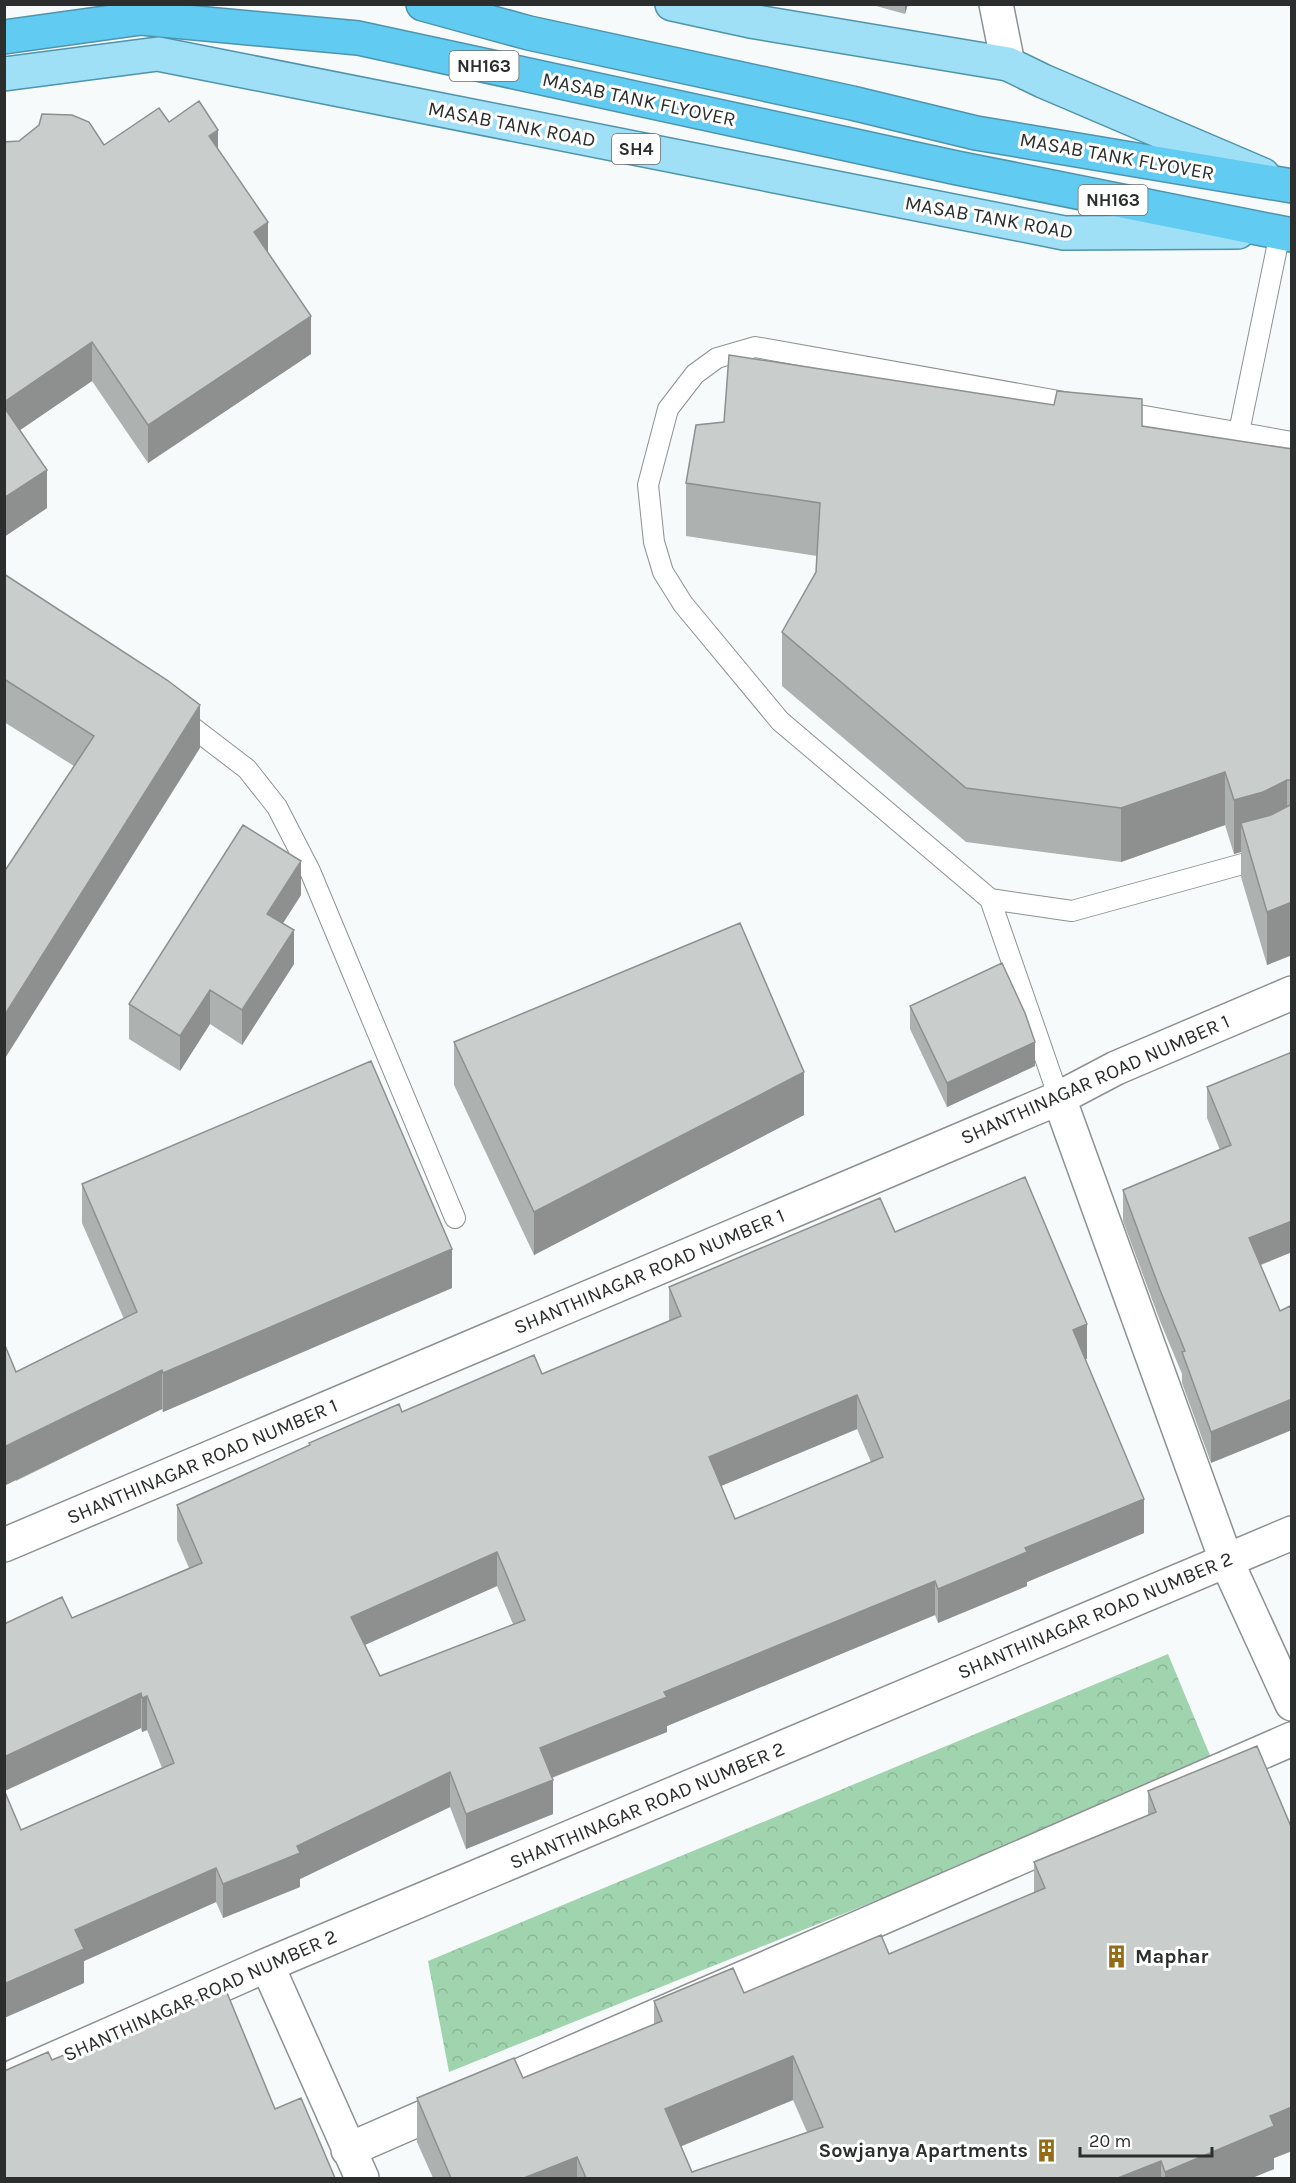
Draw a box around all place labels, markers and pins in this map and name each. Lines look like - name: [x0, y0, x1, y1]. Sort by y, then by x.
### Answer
- building icon: Maphar: [1104, 1943, 1130, 1969]
- place label: Maphar: [1135, 1945, 1209, 1968]
- building icon: Sowjanya Apartments: [1033, 2137, 1059, 2163]
- place label: Sowjanya Apartments: [818, 2139, 1028, 2162]

